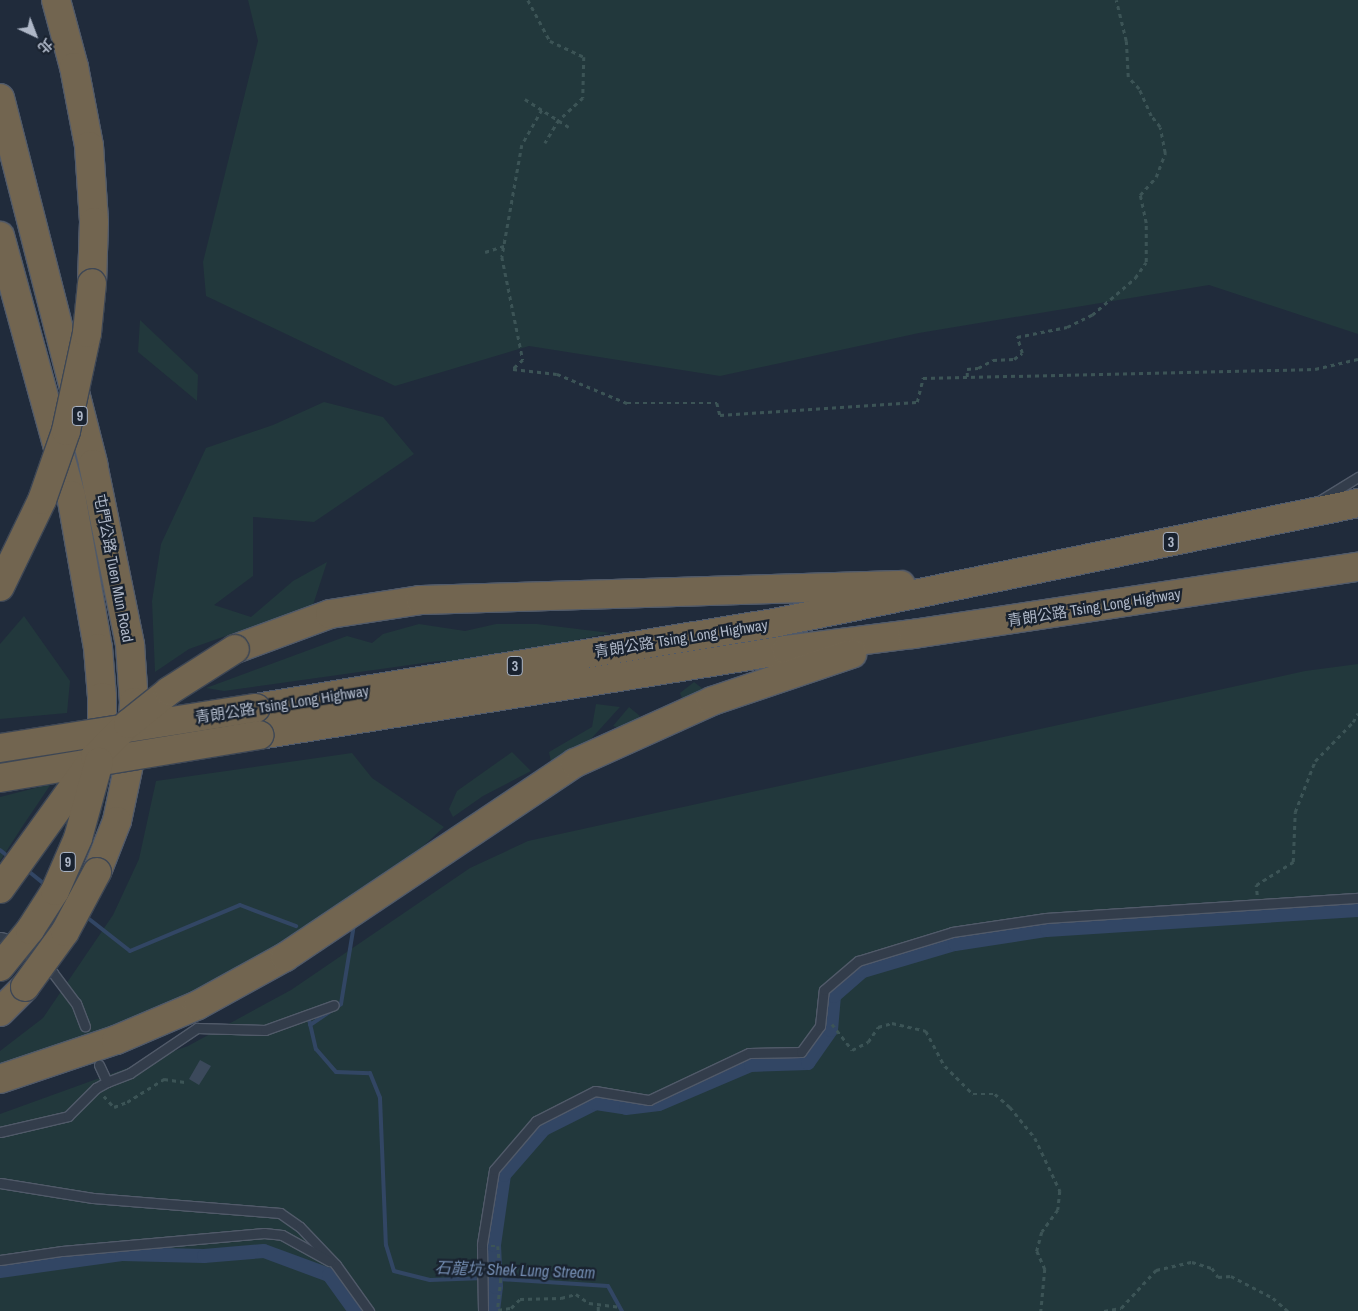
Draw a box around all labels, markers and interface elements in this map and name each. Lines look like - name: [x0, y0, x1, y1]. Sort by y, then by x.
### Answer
- north arrow: [10, 10, 60, 60]
- text: 北: [34, 35, 56, 57]
- road number: 9: [71, 404, 89, 428]
- street label: 屯門公路 Tuen Mun Road: [91, 492, 137, 644]
- road number: 3: [1162, 530, 1180, 554]
- street label: 青朗公路 Tsing Long Highway: [1006, 584, 1182, 630]
- street label: 青朗公路 Tsing Long Highway: [593, 615, 769, 661]
- road number: 3: [506, 654, 524, 678]
- street label: 青朗公路 Tsing Long Highway: [194, 681, 370, 727]
- road number: 9: [59, 850, 77, 874]
- water label: 石龍坑 Shek Lung Stream: [435, 1258, 595, 1282]

